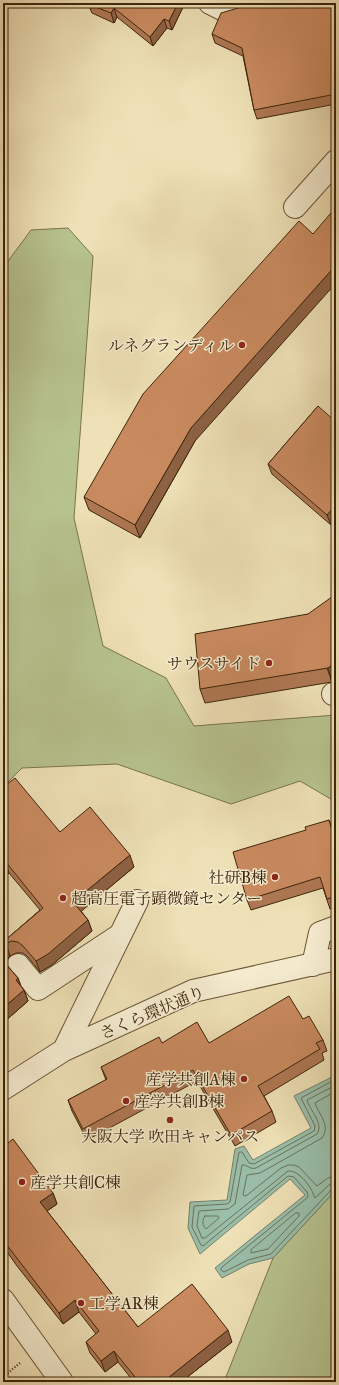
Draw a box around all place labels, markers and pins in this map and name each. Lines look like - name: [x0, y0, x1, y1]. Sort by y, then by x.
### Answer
- place label: ルネグランディル: [108, 336, 234, 355]
- marker: ルネグランディル: [237, 340, 247, 350]
- place label: サウスサイド: [167, 654, 261, 673]
- marker: サウスサイド: [264, 658, 274, 668]
- place label: 社研B棟: [208, 868, 267, 887]
- marker: 社研B棟: [270, 872, 280, 882]
- place label: 超高圧電子顕微鏡センター: [71, 889, 262, 908]
- marker: 超高圧電子顕微鏡センター: [58, 893, 68, 903]
- place label: 産学共創A棟: [145, 1070, 236, 1089]
- marker: 産学共創A棟: [239, 1074, 249, 1084]
- place label: 産学共創B棟: [134, 1092, 225, 1111]
- marker: 産学共創B棟: [121, 1096, 131, 1106]
- marker: 大阪大学 吹田キャンパス: [165, 1115, 175, 1125]
- place label: 大阪大学 吹田キャンパス: [81, 1127, 259, 1146]
- place label: 産学共創C棟: [30, 1173, 121, 1192]
- marker: 産学共創C棟: [17, 1177, 27, 1187]
- place label: 工学AR棟: [89, 1294, 159, 1313]
- marker: 工学AR棟: [76, 1298, 86, 1308]

